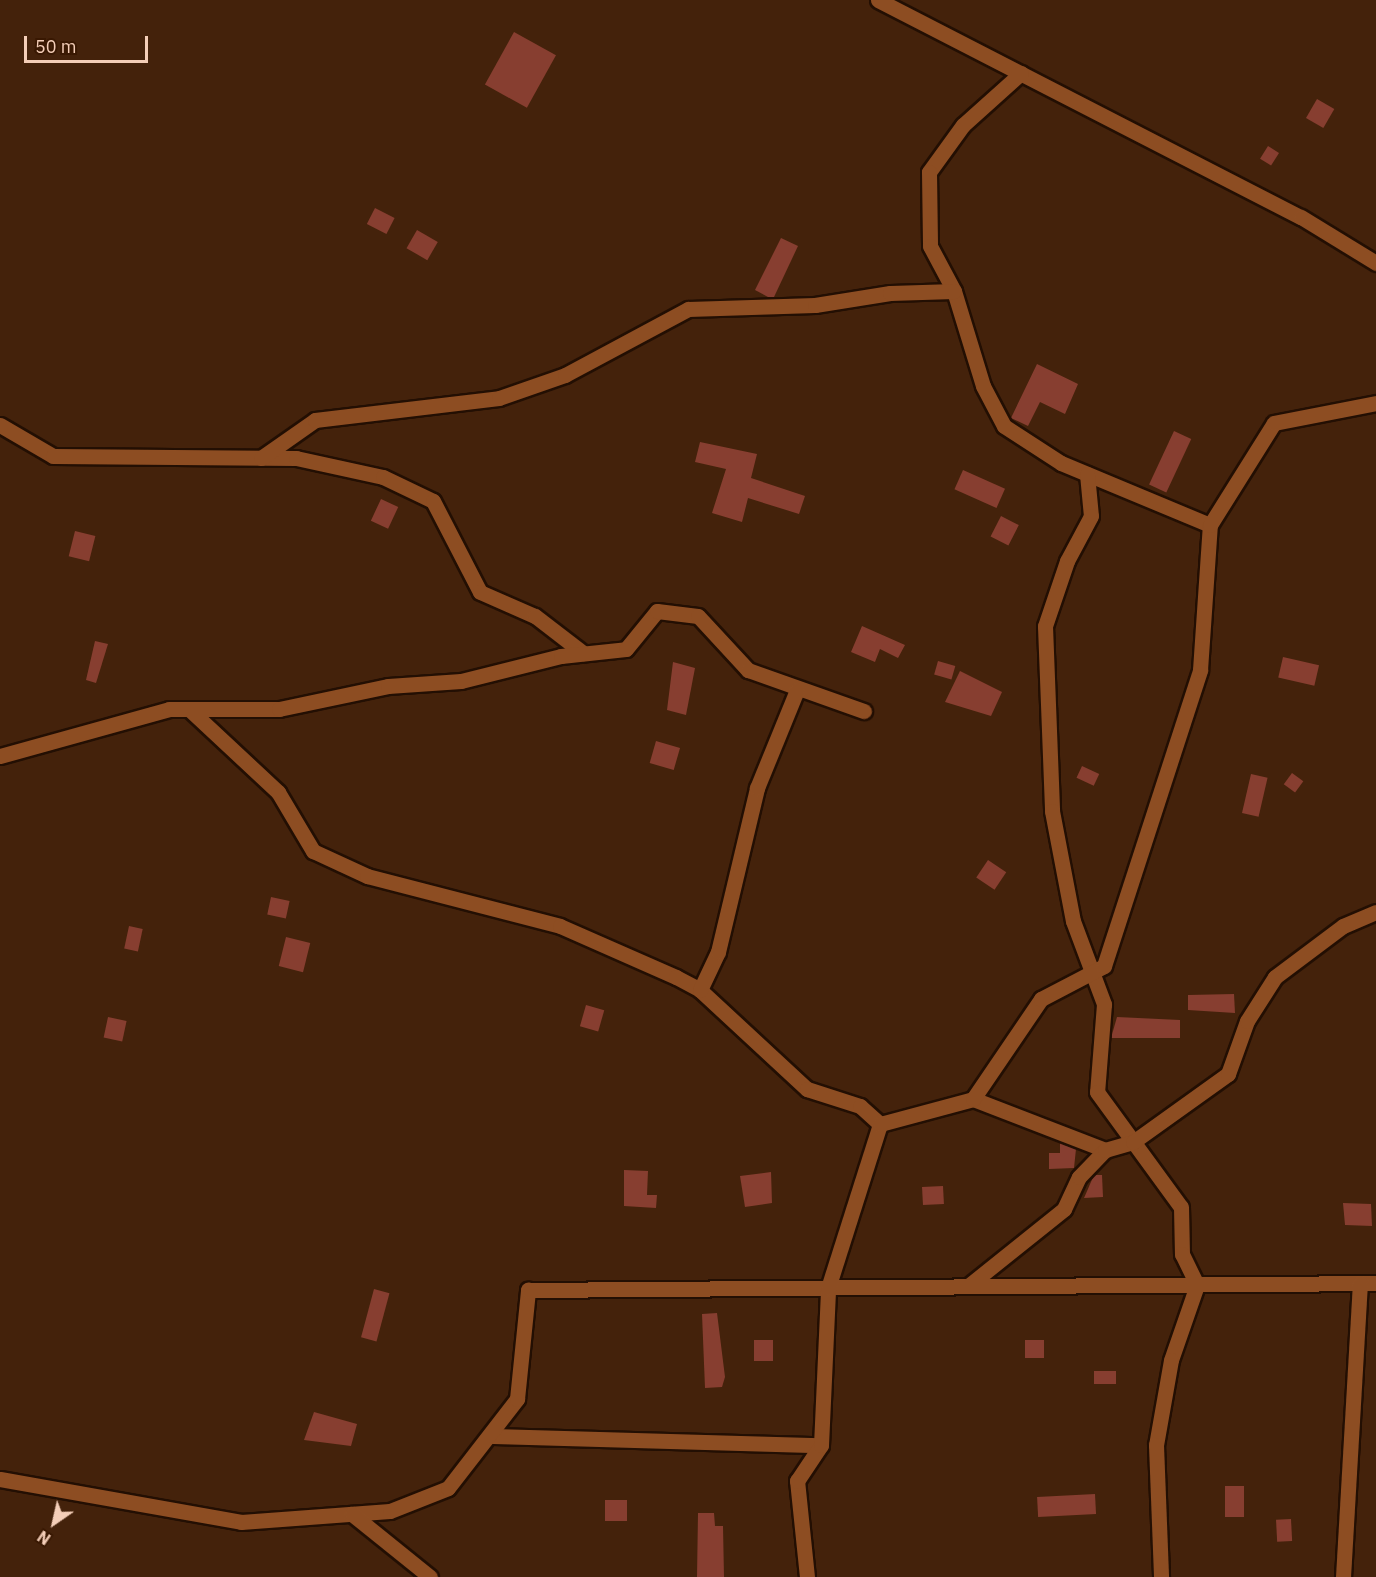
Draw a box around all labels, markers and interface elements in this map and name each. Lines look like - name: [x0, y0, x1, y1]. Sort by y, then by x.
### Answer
- scale bar: [27, 24, 152, 62]
- text: 50 m: [35, 35, 77, 58]
- north arrow: [24, 1493, 84, 1553]
- text: N: [34, 1526, 54, 1549]

